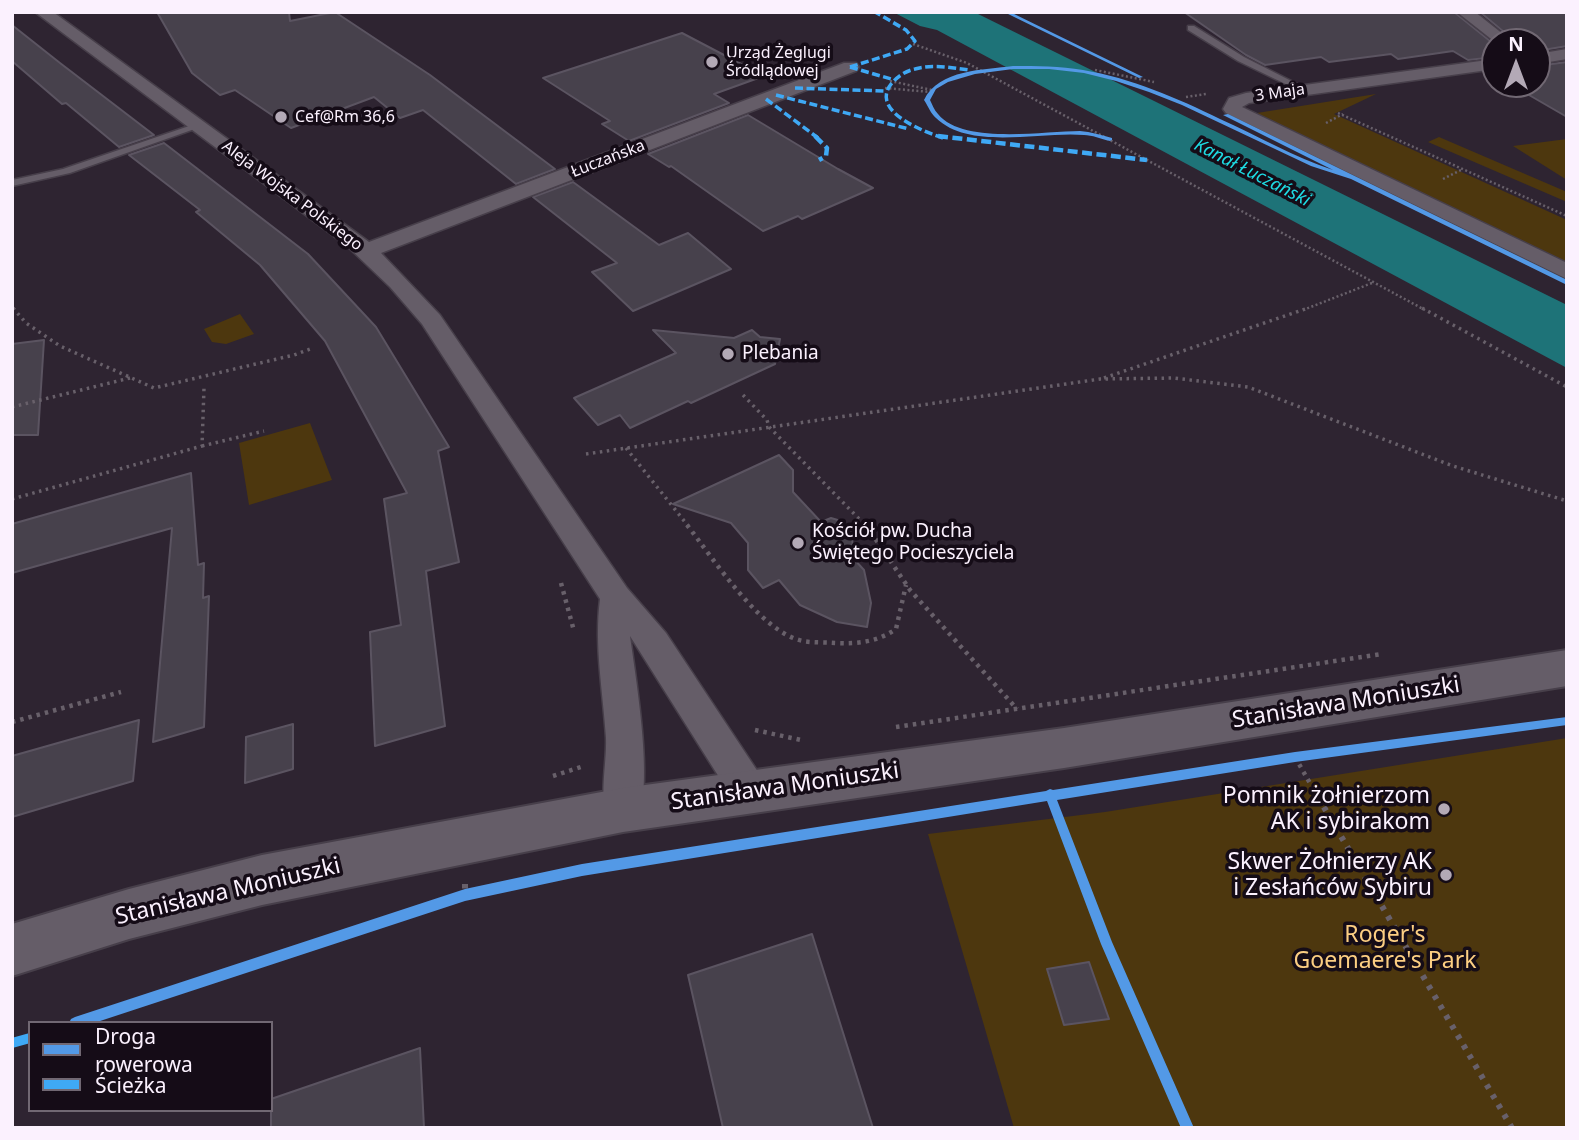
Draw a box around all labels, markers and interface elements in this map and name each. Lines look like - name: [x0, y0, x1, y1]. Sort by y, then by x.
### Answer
- north arrow: [1481, 28, 1551, 98]
- text: N: [1508, 31, 1524, 57]
- place label: Urząd Żeglugi Śródlądowej: [726, 43, 831, 81]
- marker: Urząd Żeglugi Śródlądowej: [704, 54, 720, 70]
- street label: 3 Maja: [1254, 80, 1306, 106]
- place label: Cef@Rm 36,6: [295, 107, 395, 127]
- marker: Cef@Rm 36,6: [273, 109, 289, 125]
- water label: Kanał Łuczański: [1190, 134, 1314, 212]
- street label: Łuczańska: [568, 136, 648, 182]
- street label: Aleja Wojska Polskiego: [218, 137, 366, 255]
- place label: Plebania: [742, 343, 819, 365]
- marker: Plebania: [720, 346, 736, 362]
- place label: Kościół pw. Ducha Świętego Pocieszyciela: [812, 521, 1014, 565]
- marker: Kościół pw. Ducha Świętego Pocieszyciela: [790, 535, 806, 551]
- street label: Stanisława Moniuszki: [1230, 671, 1462, 735]
- street label: Stanisława Moniuszki: [669, 757, 901, 817]
- place label: Pomnik żołnierzom AK i sybirakom: [1223, 782, 1430, 836]
- marker: Pomnik żołnierzom AK i sybirakom: [1436, 801, 1452, 817]
- place label: Skwer Żołnierzy AK i Zesłańców Sybiru: [1227, 848, 1432, 902]
- street label: Stanisława Moniuszki: [113, 853, 343, 931]
- marker: Skwer Żołnierzy AK i Zesłańców Sybiru: [1438, 867, 1454, 883]
- park label: Roger's Goemaere's Park: [1294, 921, 1476, 975]
- legend: [28, 1021, 273, 1112]
- text: Droga rowerowa: [95, 1022, 193, 1078]
- text: Ścieżka: [95, 1071, 167, 1099]

